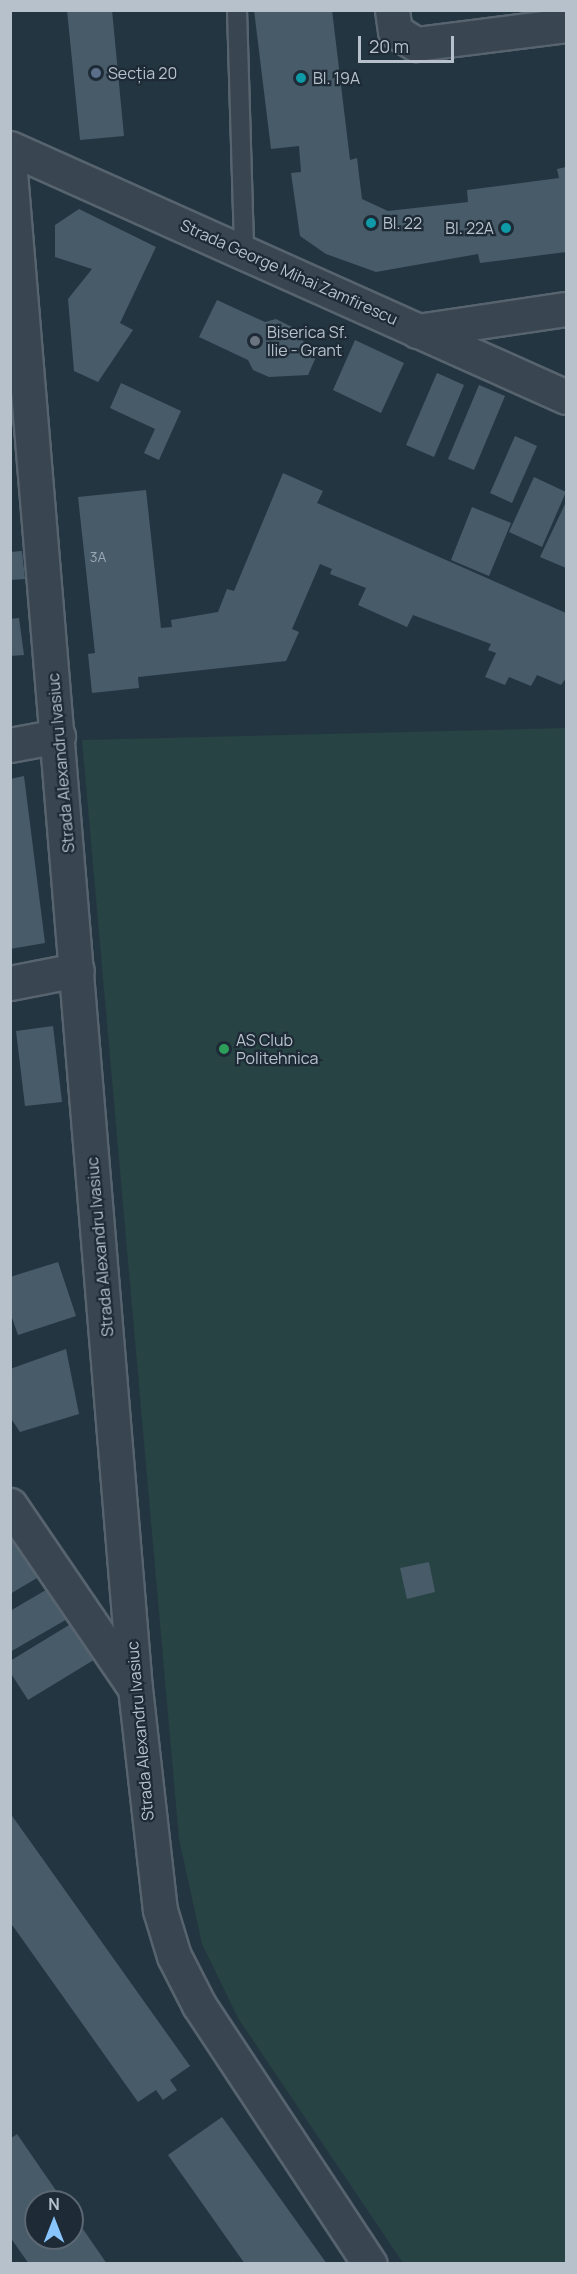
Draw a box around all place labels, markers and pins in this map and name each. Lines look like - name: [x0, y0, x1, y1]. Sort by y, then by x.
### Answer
- place label: Secția 20: [108, 63, 177, 83]
- marker: Secția 20: [89, 66, 103, 80]
- place label: Bl. 19A: [313, 68, 360, 88]
- marker: Bl. 19A: [294, 71, 308, 85]
- place label: Bl. 22: [383, 213, 422, 233]
- marker: Bl. 22: [364, 216, 378, 230]
- place label: Bl. 22A: [445, 218, 494, 238]
- marker: Bl. 22A: [499, 221, 513, 235]
- place label: Biserica Sf. Ilie - Grant: [267, 322, 347, 360]
- marker: Biserica Sf. Ilie - Grant: [248, 334, 262, 348]
- place label: AS Club Politehnica: [236, 1030, 318, 1068]
- marker: AS Club Politehnica: [217, 1042, 231, 1056]

